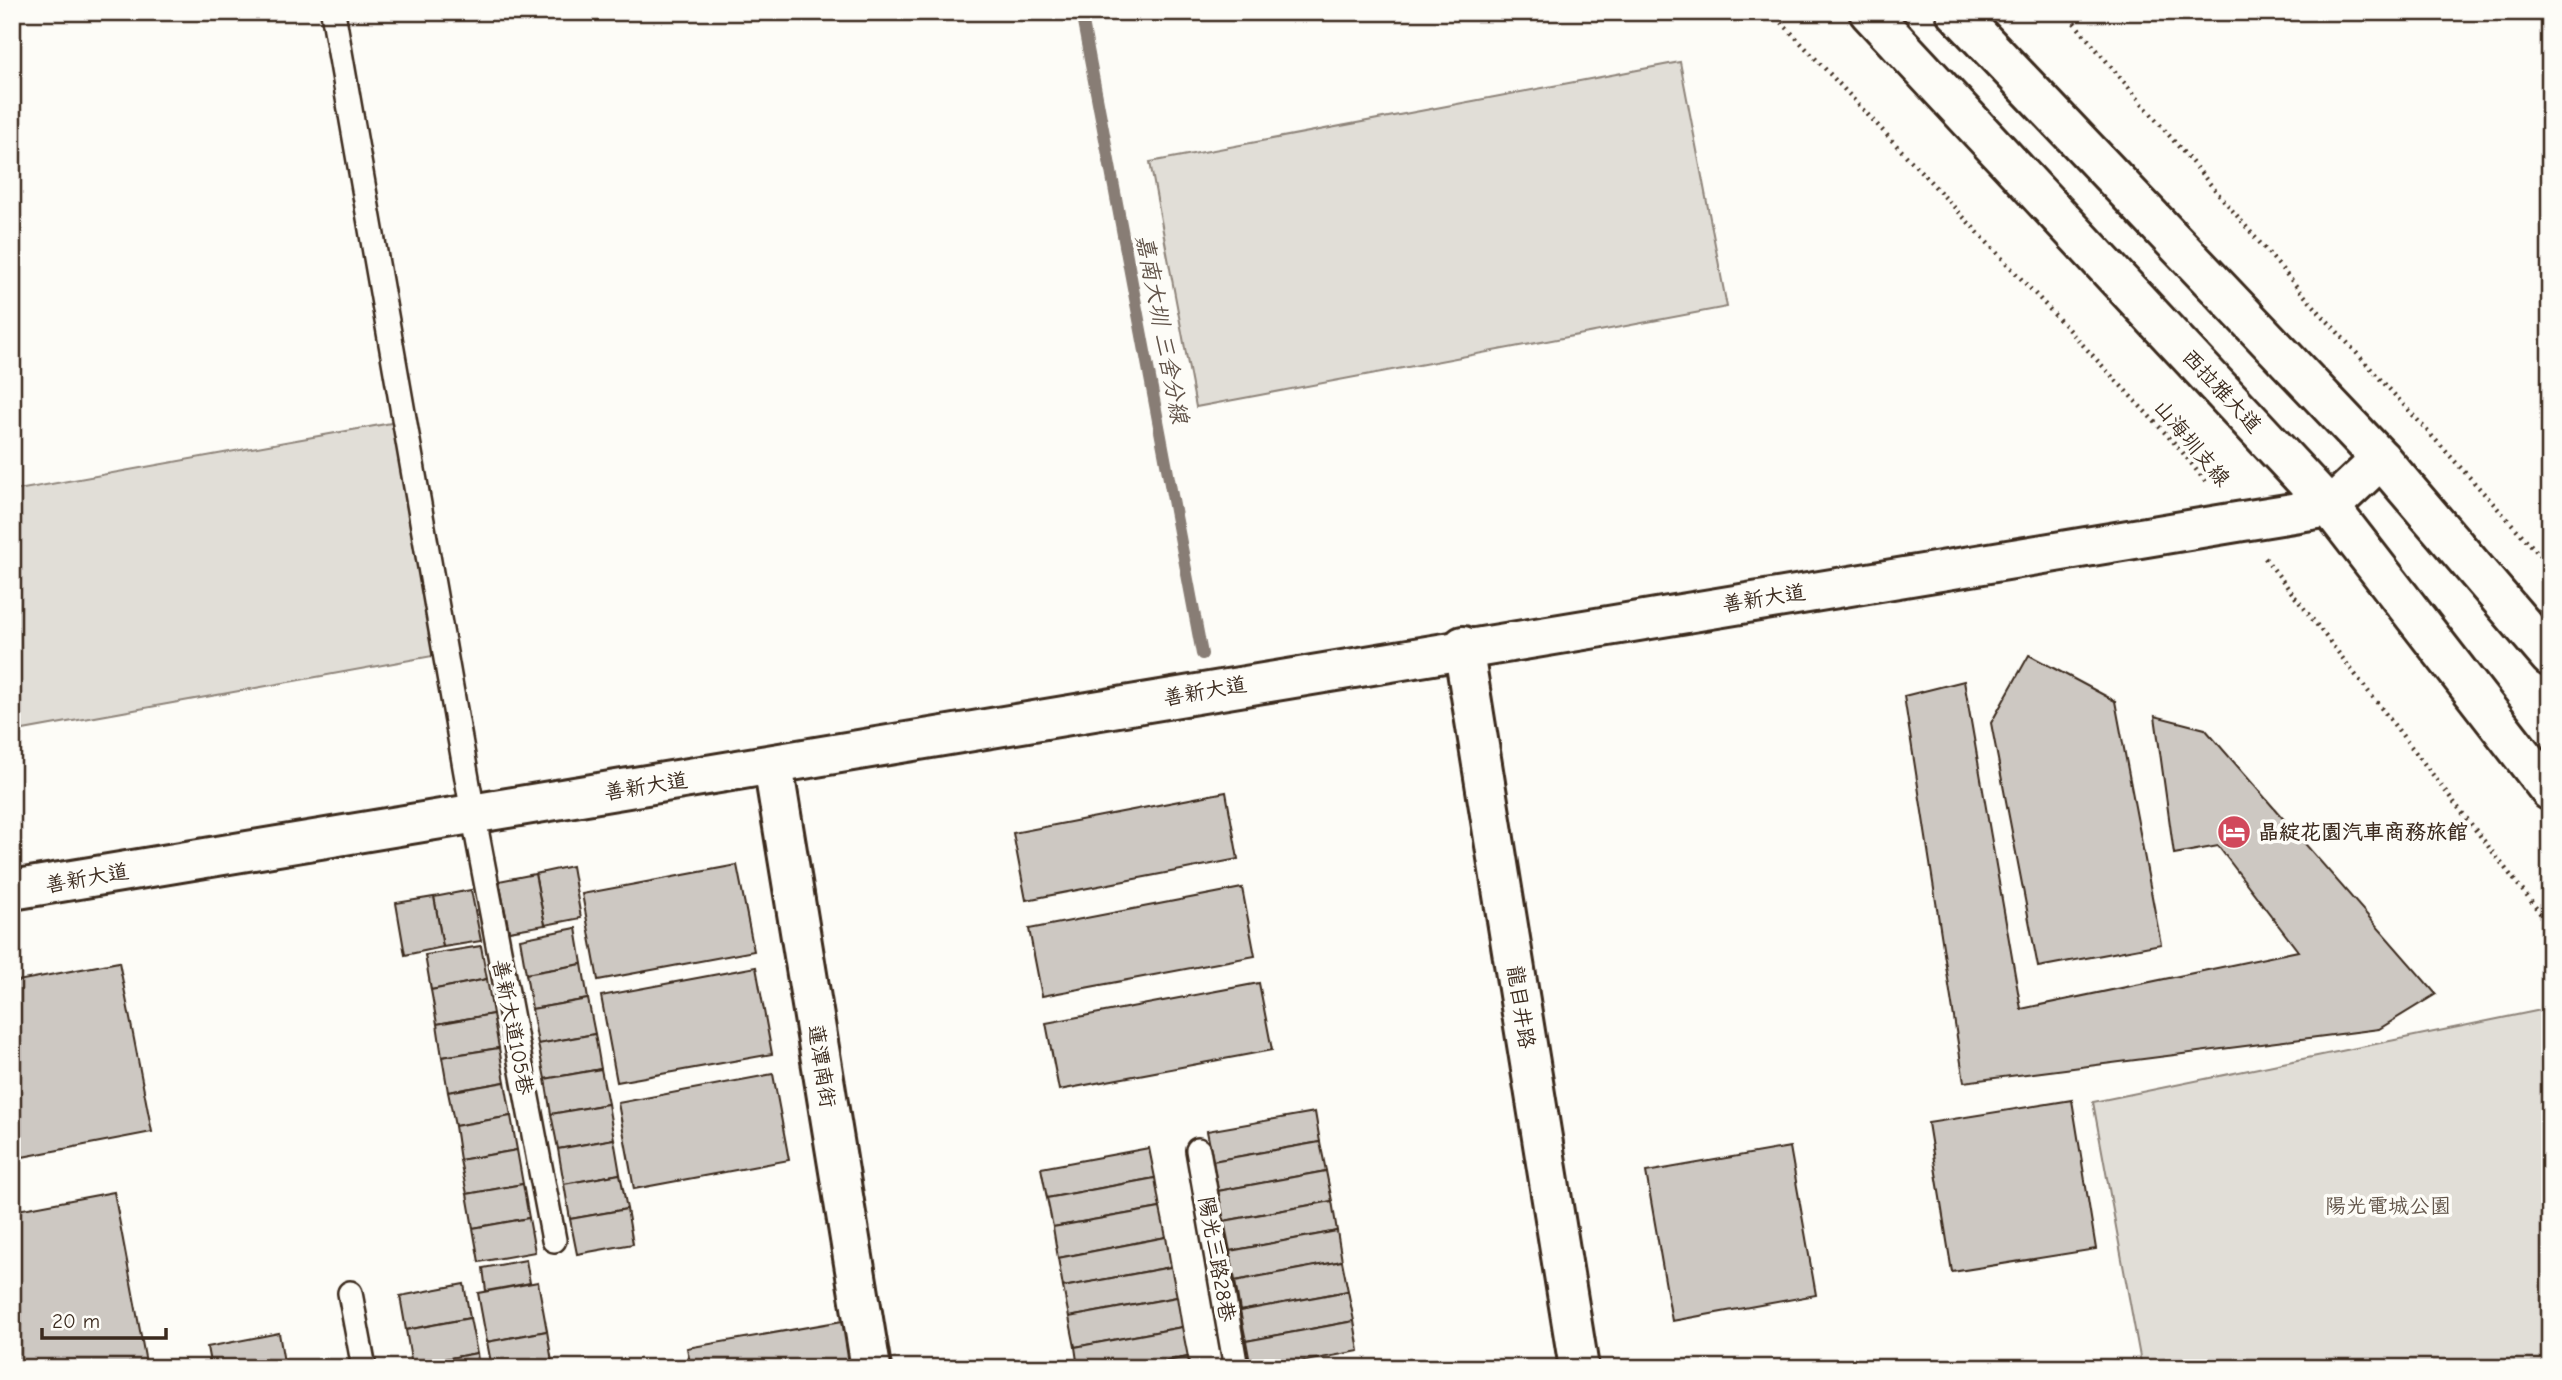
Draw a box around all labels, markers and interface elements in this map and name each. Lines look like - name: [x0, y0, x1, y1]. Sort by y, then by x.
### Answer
- water label: 嘉南大圳 三舍分線: [1130, 232, 1194, 427]
- street label: 西拉雅大道: [2177, 344, 2267, 438]
- street label: 山海圳支線: [2149, 395, 2235, 491]
- street label: 善新大道: [1721, 580, 1807, 616]
- street label: 善新大道: [1162, 672, 1248, 710]
- street label: 善新大道: [603, 768, 689, 804]
- hotel icon: 晶綻花園汽車商務旅館: [2215, 813, 2253, 851]
- place label: 晶綻花園汽車商務旅館: [2258, 820, 2468, 844]
- street label: 善新大道: [44, 859, 130, 897]
- street label: 善新大道105巷: [488, 957, 538, 1097]
- street label: 龍目井路: [1503, 964, 1539, 1050]
- street label: 蓮潭南街: [804, 1023, 840, 1109]
- street label: 陽光三路28巷: [1194, 1194, 1240, 1324]
- park label: 陽光電城公園: [2325, 1194, 2451, 1218]
- scale bar: [42, 1296, 166, 1340]
- text: 20 m: [52, 1309, 100, 1333]

